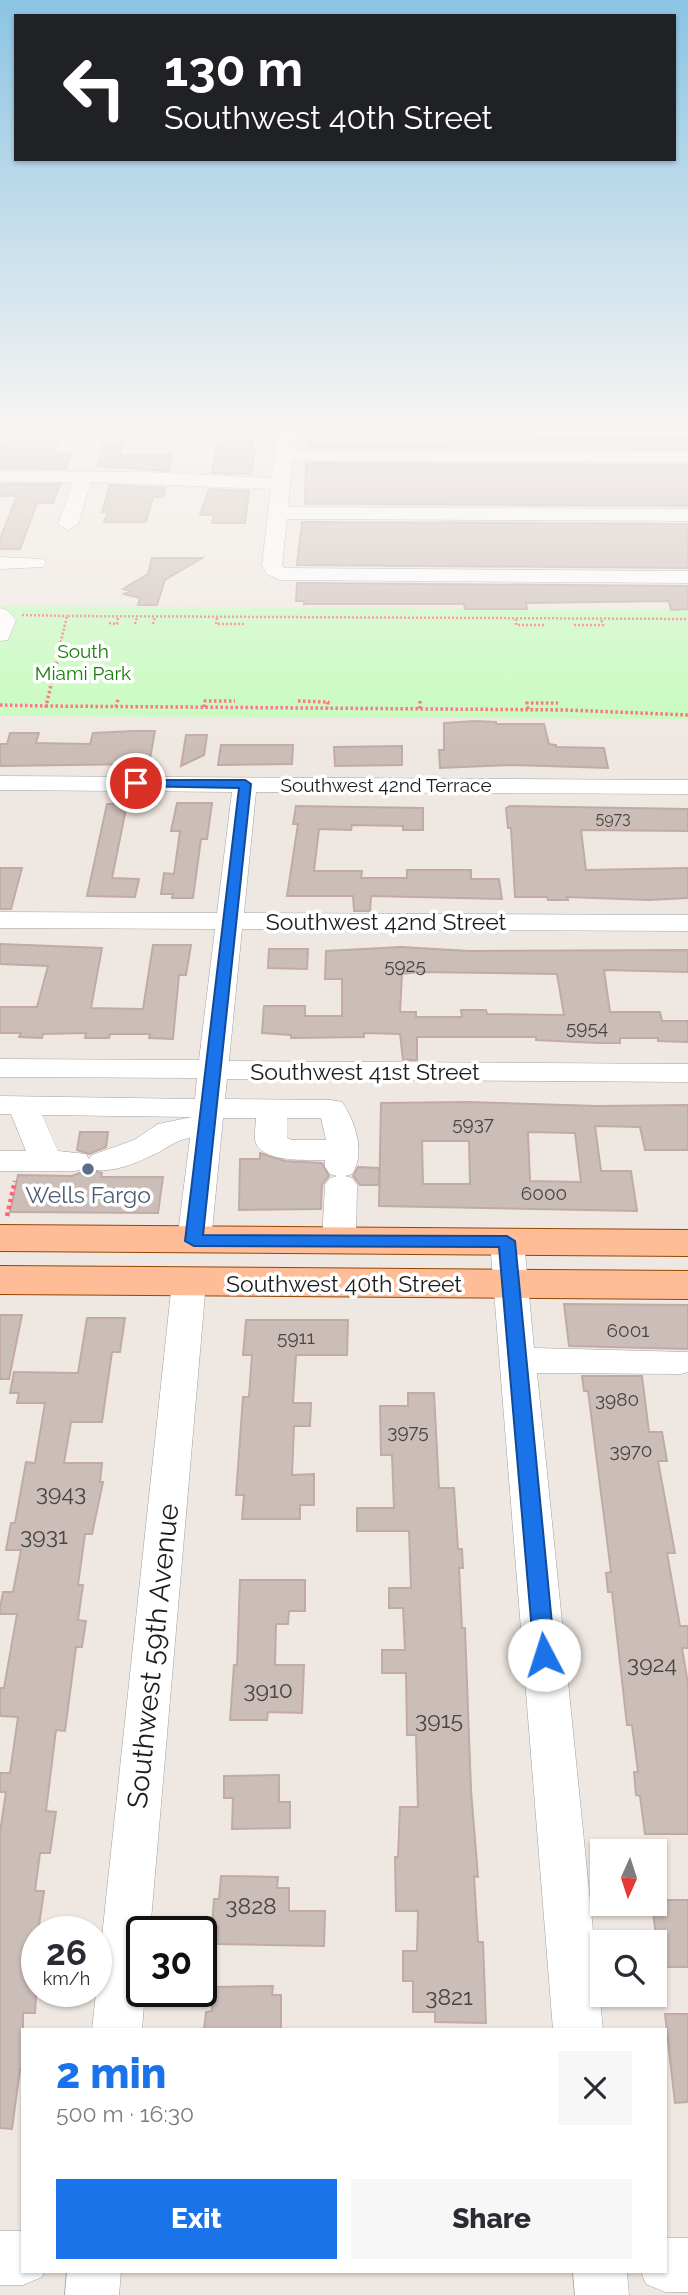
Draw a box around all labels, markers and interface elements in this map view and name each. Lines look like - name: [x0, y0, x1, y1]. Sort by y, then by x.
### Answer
- text: 130 m: [164, 40, 303, 97]
- icon: left: [49, 42, 140, 133]
- text: Southwest 40th Street: [164, 99, 492, 136]
- park label: South Miami Park: [35, 640, 131, 684]
- pin: [106, 753, 166, 813]
- icon: arrive: [117, 764, 155, 802]
- street label: Southwest 42nd Terrace: [280, 774, 492, 796]
- house number: 5973: [595, 809, 631, 828]
- street label: Southwest 42nd Street: [266, 908, 507, 935]
- house number: 5925: [384, 954, 426, 976]
- house number: 5954: [566, 1016, 608, 1038]
- street label: Southwest 41st Street: [250, 1058, 480, 1085]
- house number: 5937: [452, 1112, 494, 1134]
- marker: Wells Fargo: [80, 1161, 96, 1177]
- place label: Wells Fargo: [25, 1181, 151, 1208]
- house number: 6000: [521, 1182, 567, 1204]
- street label: Southwest 40th Street: [226, 1270, 462, 1297]
- house number: 6001: [607, 1319, 649, 1341]
- house number: 5911: [277, 1326, 315, 1348]
- house number: 3980: [595, 1388, 639, 1410]
- house number: 3975: [387, 1420, 429, 1442]
- house number: 3970: [610, 1439, 652, 1461]
- house number: 3943: [36, 1479, 86, 1506]
- street label: Southwest 59th Avenue: [121, 1502, 185, 1810]
- house number: 3931: [20, 1522, 68, 1549]
- position arrow: [507, 1618, 581, 1692]
- house number: 3924: [627, 1650, 677, 1677]
- house number: 3910: [243, 1676, 293, 1703]
- house number: 3915: [415, 1706, 463, 1733]
- north arrow: [590, 1839, 667, 1916]
- map controls: [590, 1839, 667, 2007]
- house number: 3828: [225, 1892, 277, 1919]
- speed limit sign: 30: [126, 1916, 217, 2007]
- button: search: [590, 1930, 667, 2007]
- text: 26: [46, 1932, 87, 1973]
- text: km/h: [43, 1968, 90, 1989]
- house number: 3821: [425, 1983, 473, 2010]
- text: 2 min: [56, 2049, 166, 2098]
- button: close: [558, 2051, 632, 2125]
- text: 500 m · 16:30: [56, 2100, 194, 2127]
- button: Exit: [56, 2179, 337, 2259]
- button: Share: [351, 2179, 632, 2259]

